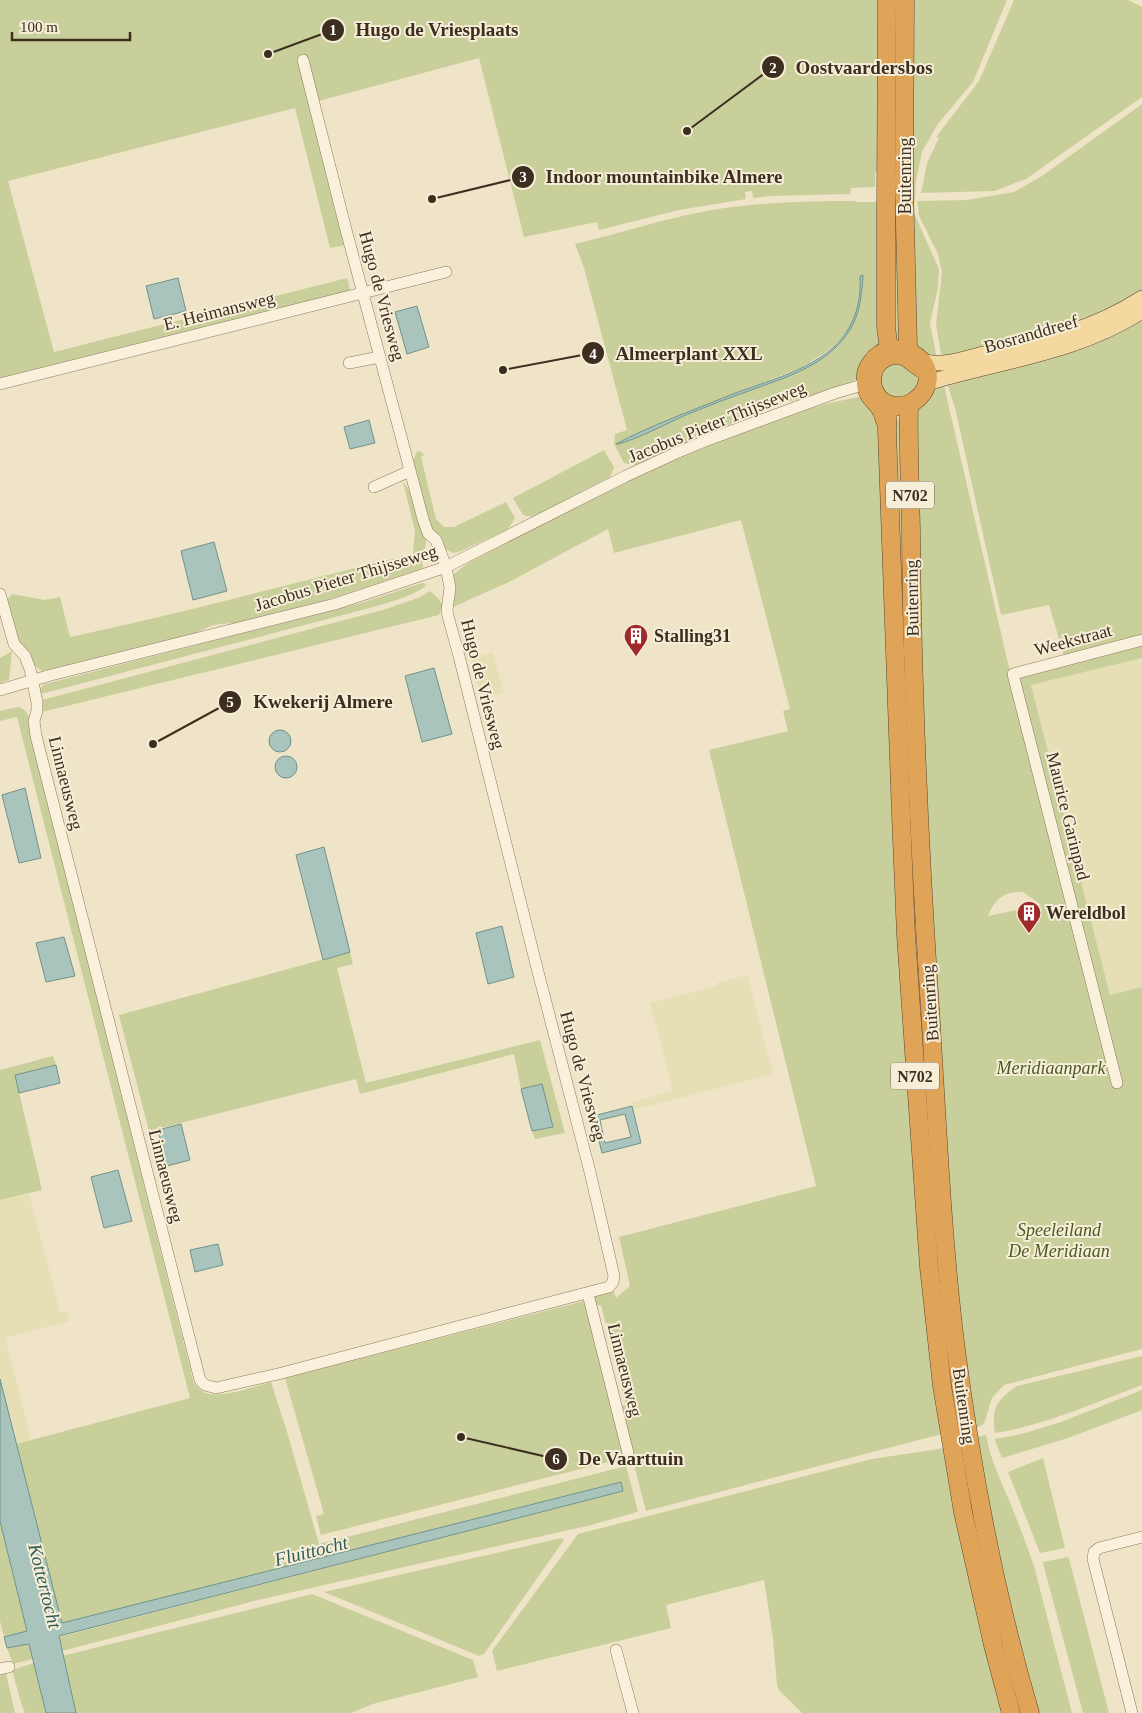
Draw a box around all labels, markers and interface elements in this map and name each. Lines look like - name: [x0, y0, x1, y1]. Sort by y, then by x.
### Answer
- scale bar: [12, 10, 130, 42]
- callout: Hugo de Vriesplaats: [321, 13, 529, 47]
- text: 100 m: [20, 19, 58, 35]
- text: Hugo de Vriesplaats: [356, 19, 518, 40]
- text: 1: [329, 22, 337, 38]
- callout: Oostvaardersbos: [761, 50, 943, 84]
- text: Oostvaardersbos: [795, 57, 933, 78]
- text: 2: [769, 60, 777, 76]
- street label: Buitenring: [895, 138, 915, 215]
- callout: Indoor mountainbike Almere: [510, 160, 793, 194]
- text: Indoor mountainbike Almere: [546, 166, 782, 187]
- text: 3: [519, 169, 527, 185]
- street label: Hugo de Vriesweg: [355, 229, 409, 363]
- street label: E. Heimansweg: [161, 288, 277, 334]
- street label: Bosranddreef: [982, 311, 1080, 357]
- callout: Almeerplant XXL: [581, 336, 773, 370]
- text: Almeerplant XXL: [615, 343, 763, 364]
- text: 4: [589, 346, 597, 362]
- street label: Jacobus Pieter Thijsseweg: [625, 377, 809, 467]
- road number: N702: [886, 482, 934, 508]
- street label: Jacobus Pieter Thijsseweg: [252, 541, 440, 615]
- street label: Buitenring: [901, 559, 923, 637]
- street label: Hugo de Vriesweg: [457, 617, 509, 751]
- street label: Weekstraat: [1032, 620, 1114, 660]
- building icon: Stalling31: [623, 623, 649, 657]
- place label: Stalling31: [654, 626, 731, 646]
- callout: Kwekerij Almere: [218, 685, 403, 719]
- text: Kwekerij Almere: [253, 691, 393, 712]
- text: 5: [226, 694, 234, 710]
- street label: Linnaeusweg: [45, 734, 87, 832]
- street label: Maurice Garinpad: [1042, 750, 1094, 882]
- building icon: Wereldbol: [1016, 900, 1042, 934]
- place label: Wereldbol: [1046, 903, 1126, 923]
- street label: Buitenring: [917, 964, 943, 1042]
- street label: Hugo de Vriesweg: [556, 1009, 610, 1143]
- park label: Meridiaanpark: [996, 1058, 1107, 1078]
- road number: N702: [891, 1062, 939, 1090]
- street label: Linnaeusweg: [145, 1127, 187, 1225]
- park label: Speeleiland De Meridiaan: [1007, 1220, 1110, 1261]
- street label: Linnaeusweg: [604, 1321, 646, 1419]
- street label: Buitenring: [949, 1366, 979, 1446]
- callout: De Vaarttuin: [544, 1442, 694, 1476]
- text: De Vaarttuin: [578, 1448, 684, 1469]
- text: 6: [552, 1451, 560, 1467]
- water label: Fluittocht: [271, 1532, 351, 1570]
- water label: Kottertocht: [24, 1540, 66, 1631]

